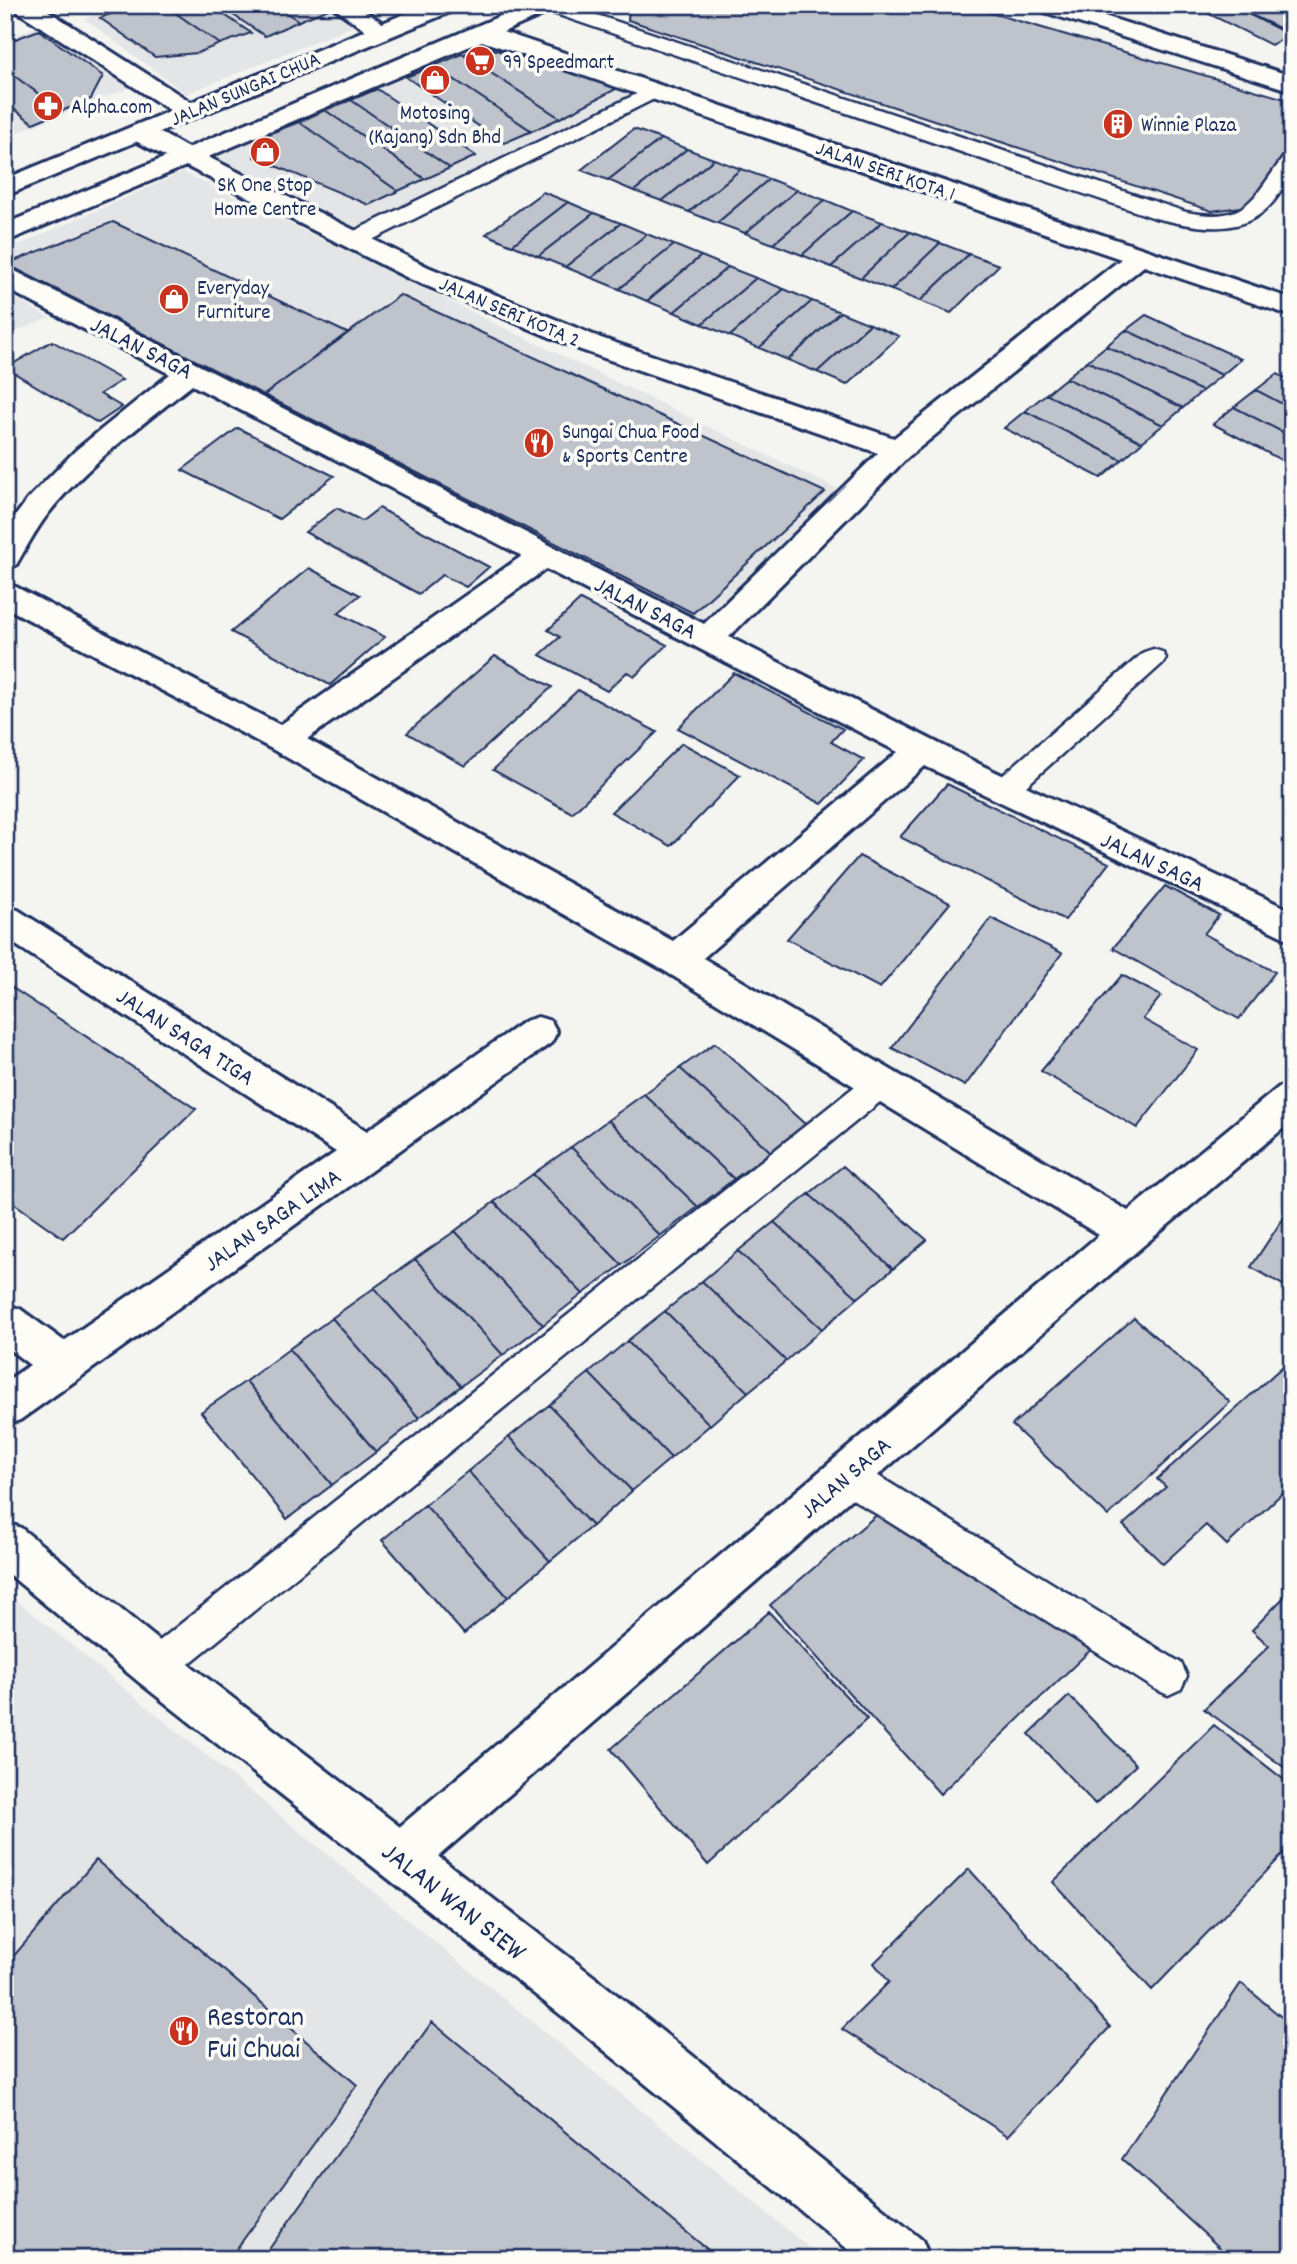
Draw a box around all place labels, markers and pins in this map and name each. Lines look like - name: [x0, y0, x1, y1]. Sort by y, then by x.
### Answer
- supermarket icon: 99 Speedmart: [463, 44, 497, 78]
- place label: 99 Speedmart: [503, 49, 614, 79]
- shop icon: Motosing (Kajang) Sdn Bhd: [418, 63, 452, 97]
- pharmacy icon: Alpha.com: [31, 89, 65, 123]
- place label: Alpha.com: [71, 94, 152, 124]
- place label: Motosing (Kajang) Sdn Bhd: [369, 100, 501, 154]
- building icon: Winnie Plaza: [1101, 107, 1135, 141]
- place label: Winnie Plaza: [1141, 112, 1238, 142]
- shop icon: SK One Stop Home Centre: [248, 135, 282, 169]
- place label: SK One Stop Home Centre: [214, 172, 316, 226]
- place label: Everyday Furniture: [197, 275, 271, 329]
- shop icon: Everyday Furniture: [157, 282, 191, 316]
- place label: Sungai Chua Food & Sports Centre: [562, 419, 699, 473]
- restaurant icon: Sungai Chua Food & Sports Centre: [522, 426, 556, 460]
- place label: Restoran Fui Chuai: [207, 2000, 304, 2072]
- restaurant icon: Restoran Fui Chuai: [167, 2014, 201, 2048]

